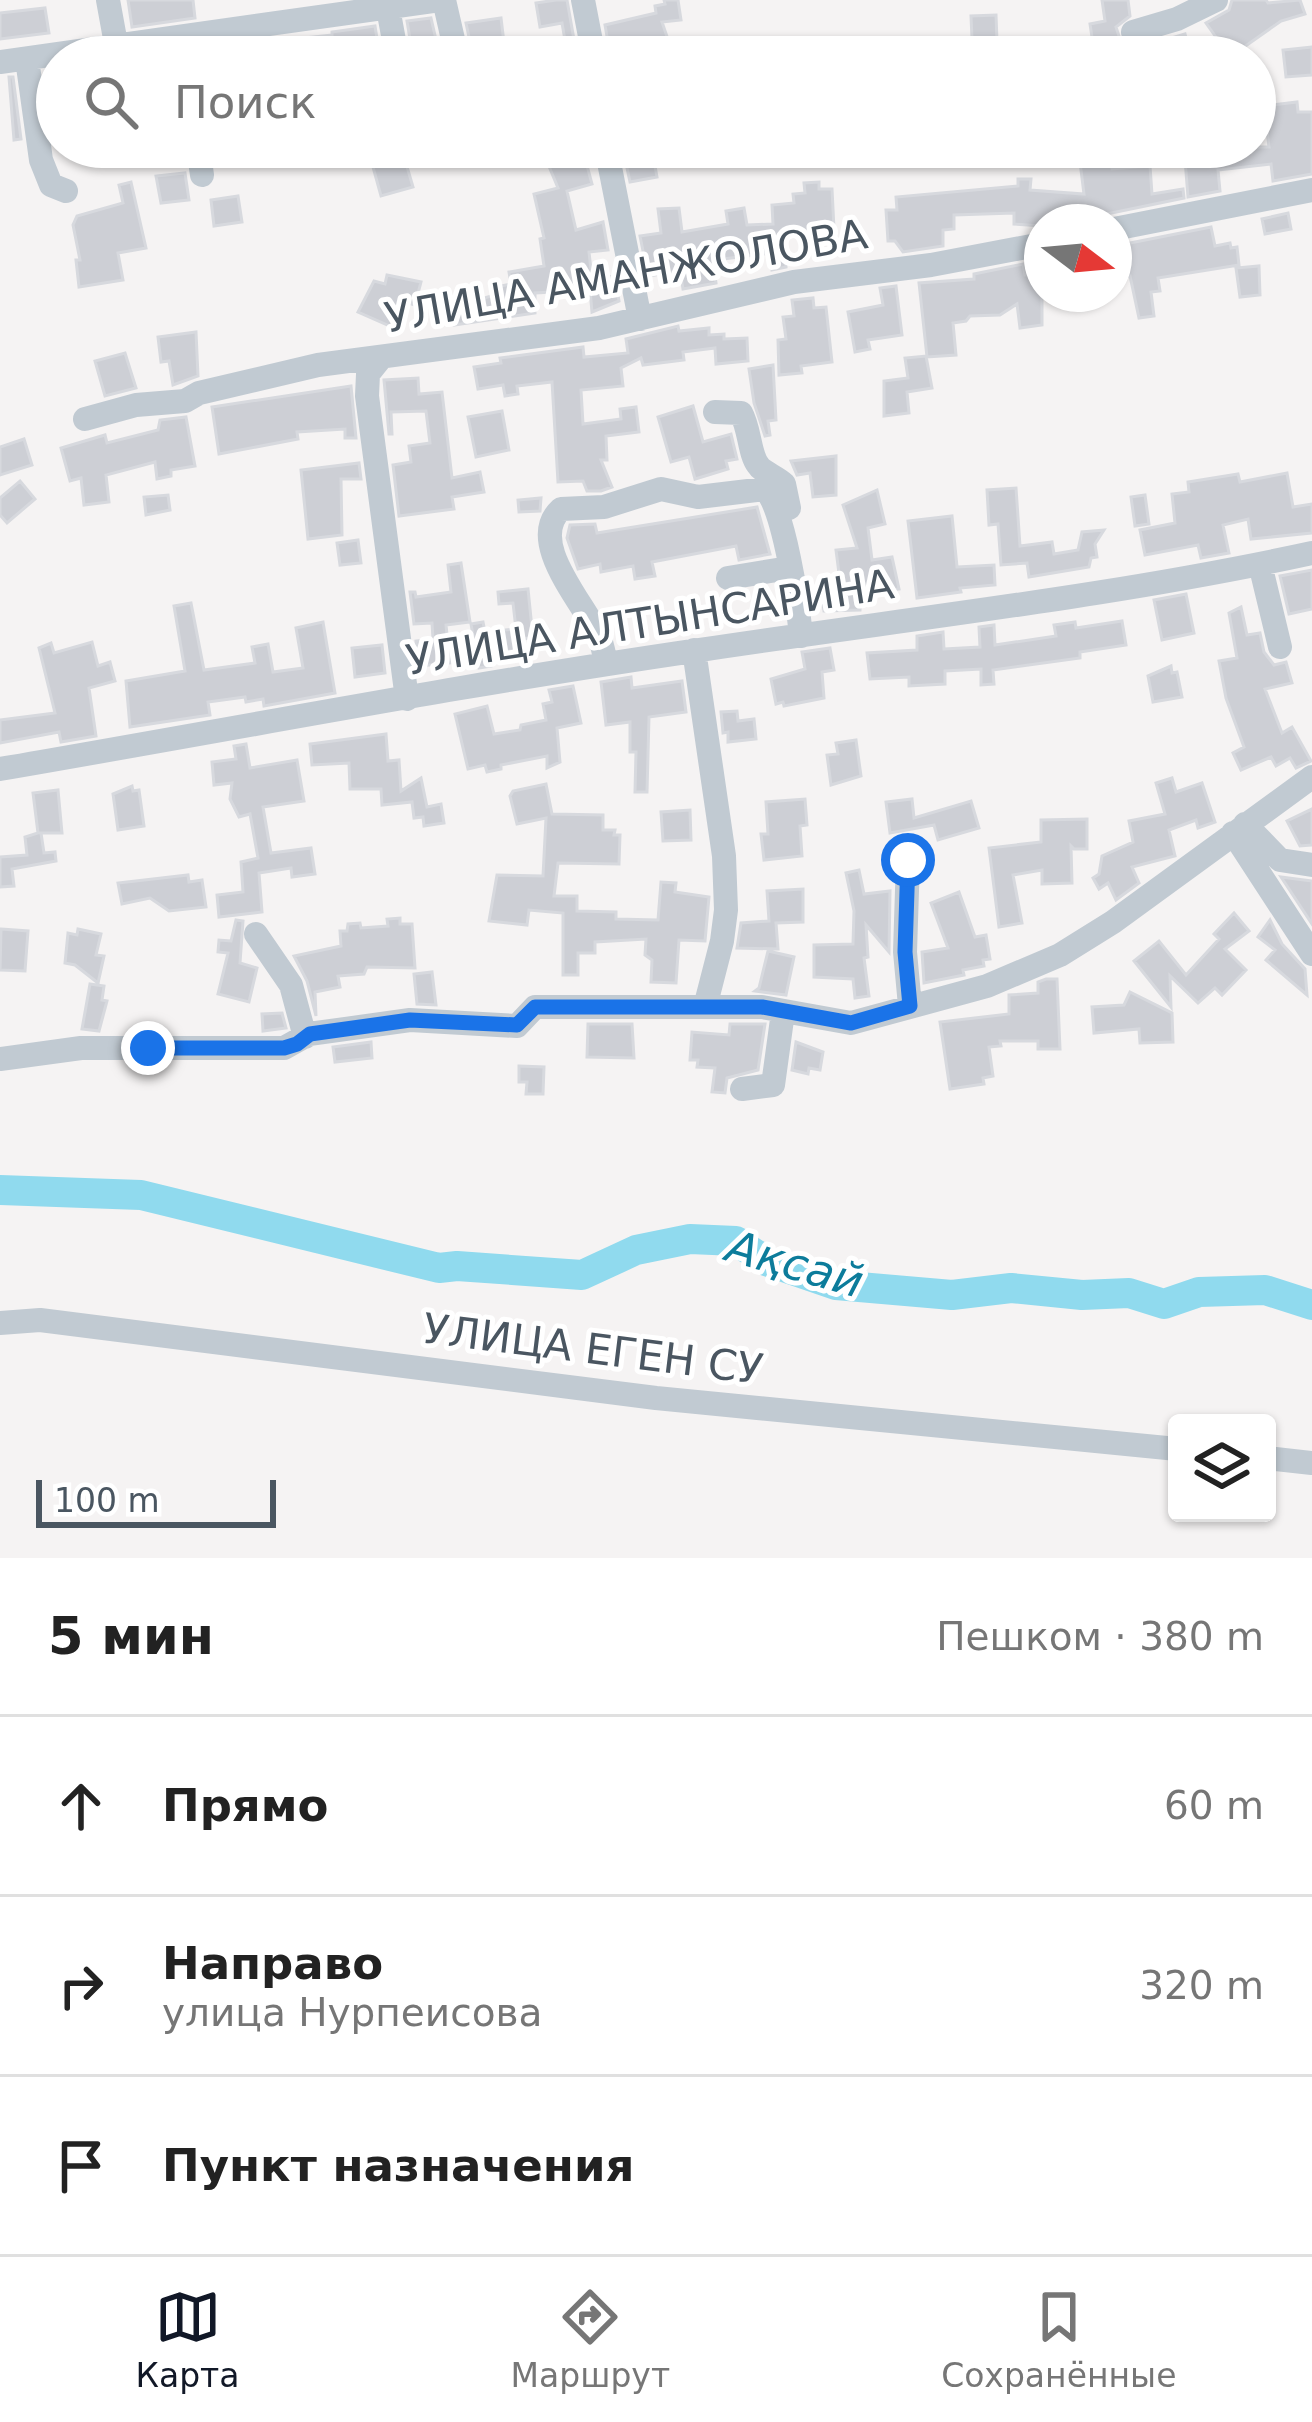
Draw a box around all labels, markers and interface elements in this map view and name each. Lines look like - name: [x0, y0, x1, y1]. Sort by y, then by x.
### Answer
- search box: [36, 36, 1276, 168]
- icon: search: [78, 69, 144, 135]
- text: Поиск: [174, 76, 317, 129]
- north arrow: [1024, 204, 1132, 312]
- street label: УЛИЦА АМАНЖОЛОВА: [381, 209, 871, 343]
- street label: УЛИЦА АЛТЫНСАРИНА: [403, 559, 898, 685]
- route start: [881, 833, 935, 887]
- route end: [121, 1021, 175, 1075]
- water label: Ақсай: [718, 1218, 869, 1309]
- street label: УЛИЦА ЕГЕН СУ: [420, 1304, 766, 1394]
- map controls: [1168, 1414, 1276, 1522]
- button: layers: [1168, 1414, 1276, 1522]
- scale bar: [36, 1474, 276, 1527]
- text: 100 m: [54, 1481, 160, 1520]
- text: 5 мин: [48, 1607, 214, 1666]
- text: Пешком · 380 m: [936, 1614, 1264, 1659]
- icon: ahead: [48, 1773, 114, 1839]
- text: Прямо: [162, 1779, 328, 1832]
- text: 60 m: [1164, 1783, 1264, 1828]
- text: Направо: [162, 1937, 383, 1990]
- icon: right: [48, 1953, 114, 2019]
- text: 320 m: [1139, 1963, 1264, 2008]
- text: улица Нурпеисова: [162, 1990, 542, 2035]
- icon: arrive: [48, 2133, 114, 2199]
- text: Пункт назначения: [162, 2139, 634, 2192]
- tab: Карта: [136, 2284, 240, 2395]
- tab: Маршрут: [511, 2284, 670, 2395]
- tab: Сохранённые: [941, 2284, 1176, 2395]

